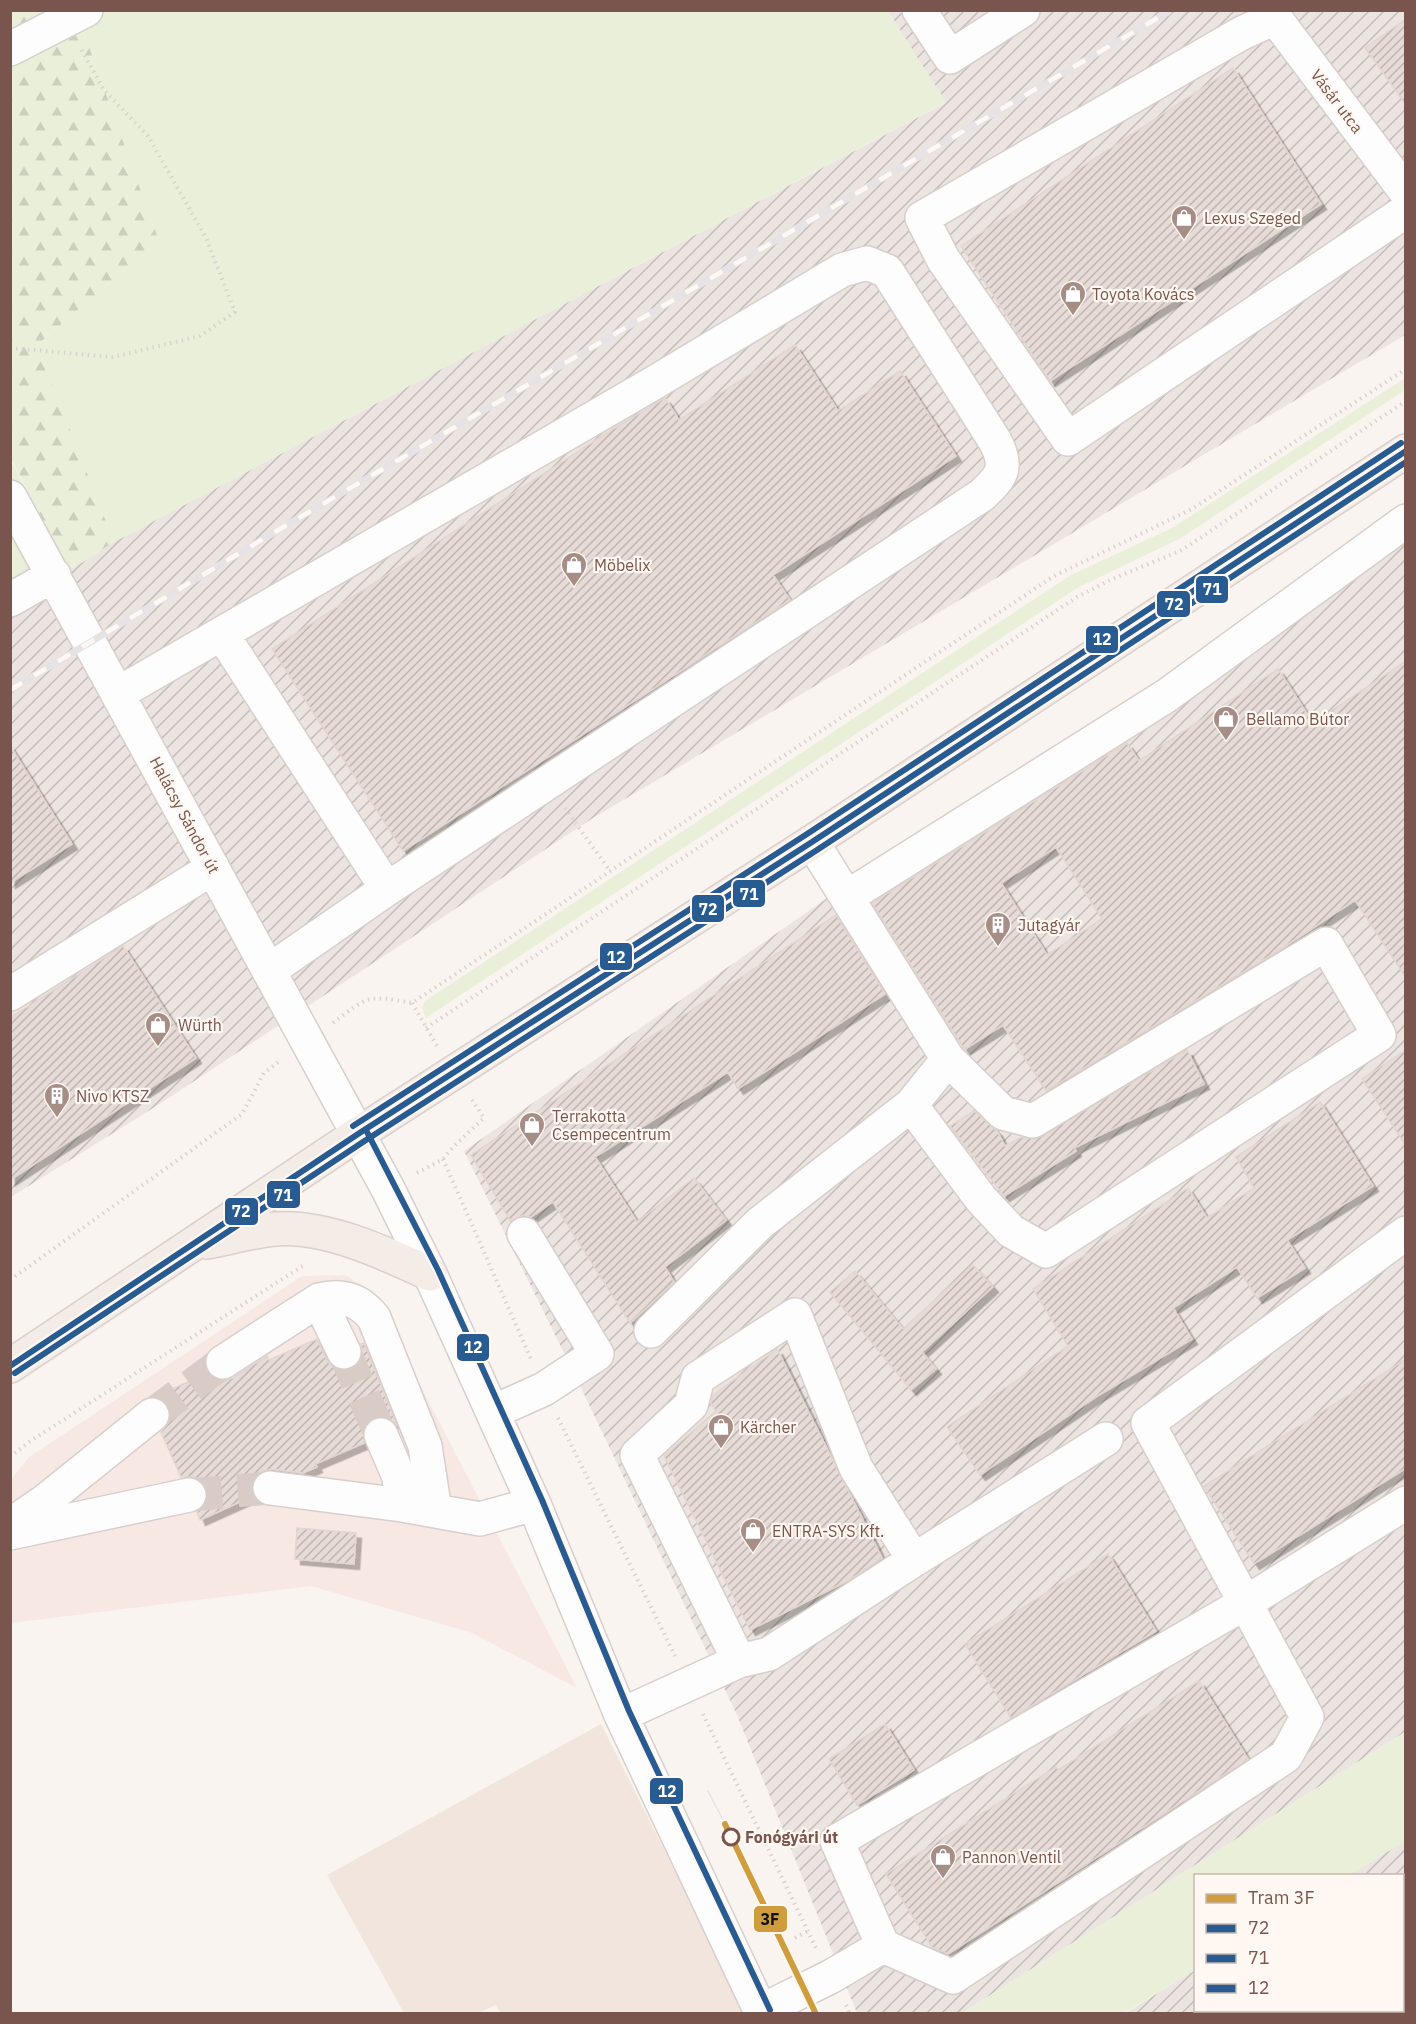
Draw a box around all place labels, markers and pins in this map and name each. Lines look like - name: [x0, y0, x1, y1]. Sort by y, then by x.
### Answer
- shop icon: Lexus Szeged: [1169, 203, 1199, 241]
- place label: Lexus Szeged: [1204, 208, 1301, 228]
- shop icon: Toyota Kovács: [1058, 279, 1088, 317]
- place label: Toyota Kovács: [1092, 284, 1194, 304]
- shop icon: Möbelix: [559, 550, 589, 588]
- place label: Möbelix: [594, 555, 650, 575]
- shop icon: Bellamo Bútor: [1211, 704, 1241, 742]
- place label: Bellamo Bútor: [1246, 709, 1349, 729]
- building icon: Jutagyár: [983, 910, 1013, 948]
- place label: Jutagyár: [1018, 915, 1080, 935]
- shop icon: Würth: [143, 1010, 173, 1048]
- place label: Würth: [178, 1015, 222, 1035]
- building icon: Nivo KTSZ: [42, 1081, 72, 1119]
- place label: Nivo KTSZ: [76, 1086, 149, 1106]
- place label: Terrakotta Csempecentrum: [552, 1106, 671, 1144]
- shop icon: Terrakotta Csempecentrum: [517, 1110, 547, 1148]
- shop icon: Kärcher: [706, 1412, 736, 1450]
- place label: Kärcher: [740, 1417, 796, 1437]
- shop icon: ENTRA-SYS Kft.: [738, 1516, 768, 1554]
- place label: ENTRA-SYS Kft.: [772, 1521, 884, 1541]
- place label: Fonógyári út: [745, 1827, 838, 1847]
- marker: Fonógyári út: [722, 1828, 740, 1846]
- shop icon: Pannon Ventil: [928, 1842, 958, 1880]
- place label: Pannon Ventil: [962, 1847, 1061, 1867]

